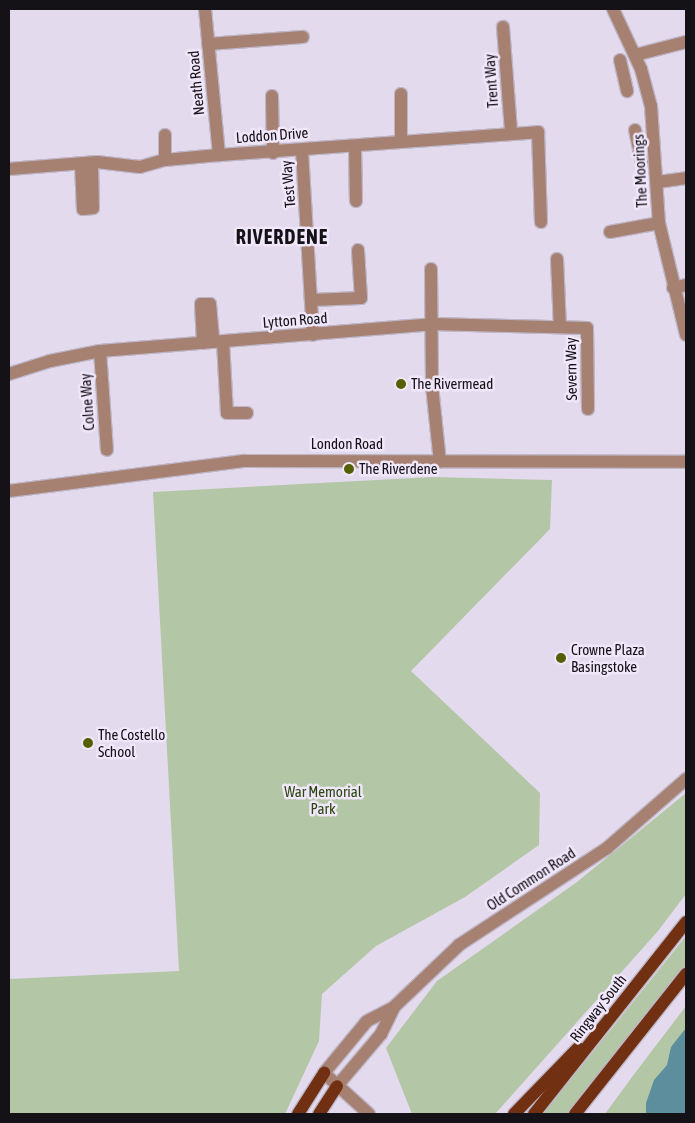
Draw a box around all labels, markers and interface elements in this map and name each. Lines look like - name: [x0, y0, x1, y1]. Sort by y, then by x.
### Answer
- street label: Neath Road: [184, 50, 208, 116]
- street label: Trent Way: [480, 53, 502, 109]
- street label: Loddon Drive: [235, 123, 309, 147]
- street label: The Moorings: [629, 134, 651, 208]
- street label: Test Way: [277, 159, 299, 209]
- district label: RIVERDENE: [235, 224, 329, 248]
- street label: Lytton Road: [262, 309, 328, 331]
- street label: Severn Way: [561, 337, 581, 401]
- street label: Colne Way: [76, 373, 98, 431]
- place label: The Rivermead: [411, 375, 493, 393]
- marker: The Rivermead: [395, 378, 407, 390]
- street label: London Road: [311, 435, 383, 453]
- place label: The Riverdene: [359, 460, 438, 478]
- marker: The Riverdene: [343, 463, 355, 475]
- place label: Crowne Plaza Basingstoke: [571, 640, 645, 675]
- marker: Crowne Plaza Basingstoke: [555, 652, 567, 664]
- place label: The Costello School: [98, 725, 165, 760]
- marker: The Costello School: [82, 737, 94, 749]
- park label: War Memorial Park: [284, 782, 362, 817]
- street label: Old Common Road: [483, 844, 579, 914]
- street label: Ringway South: [566, 971, 630, 1045]

